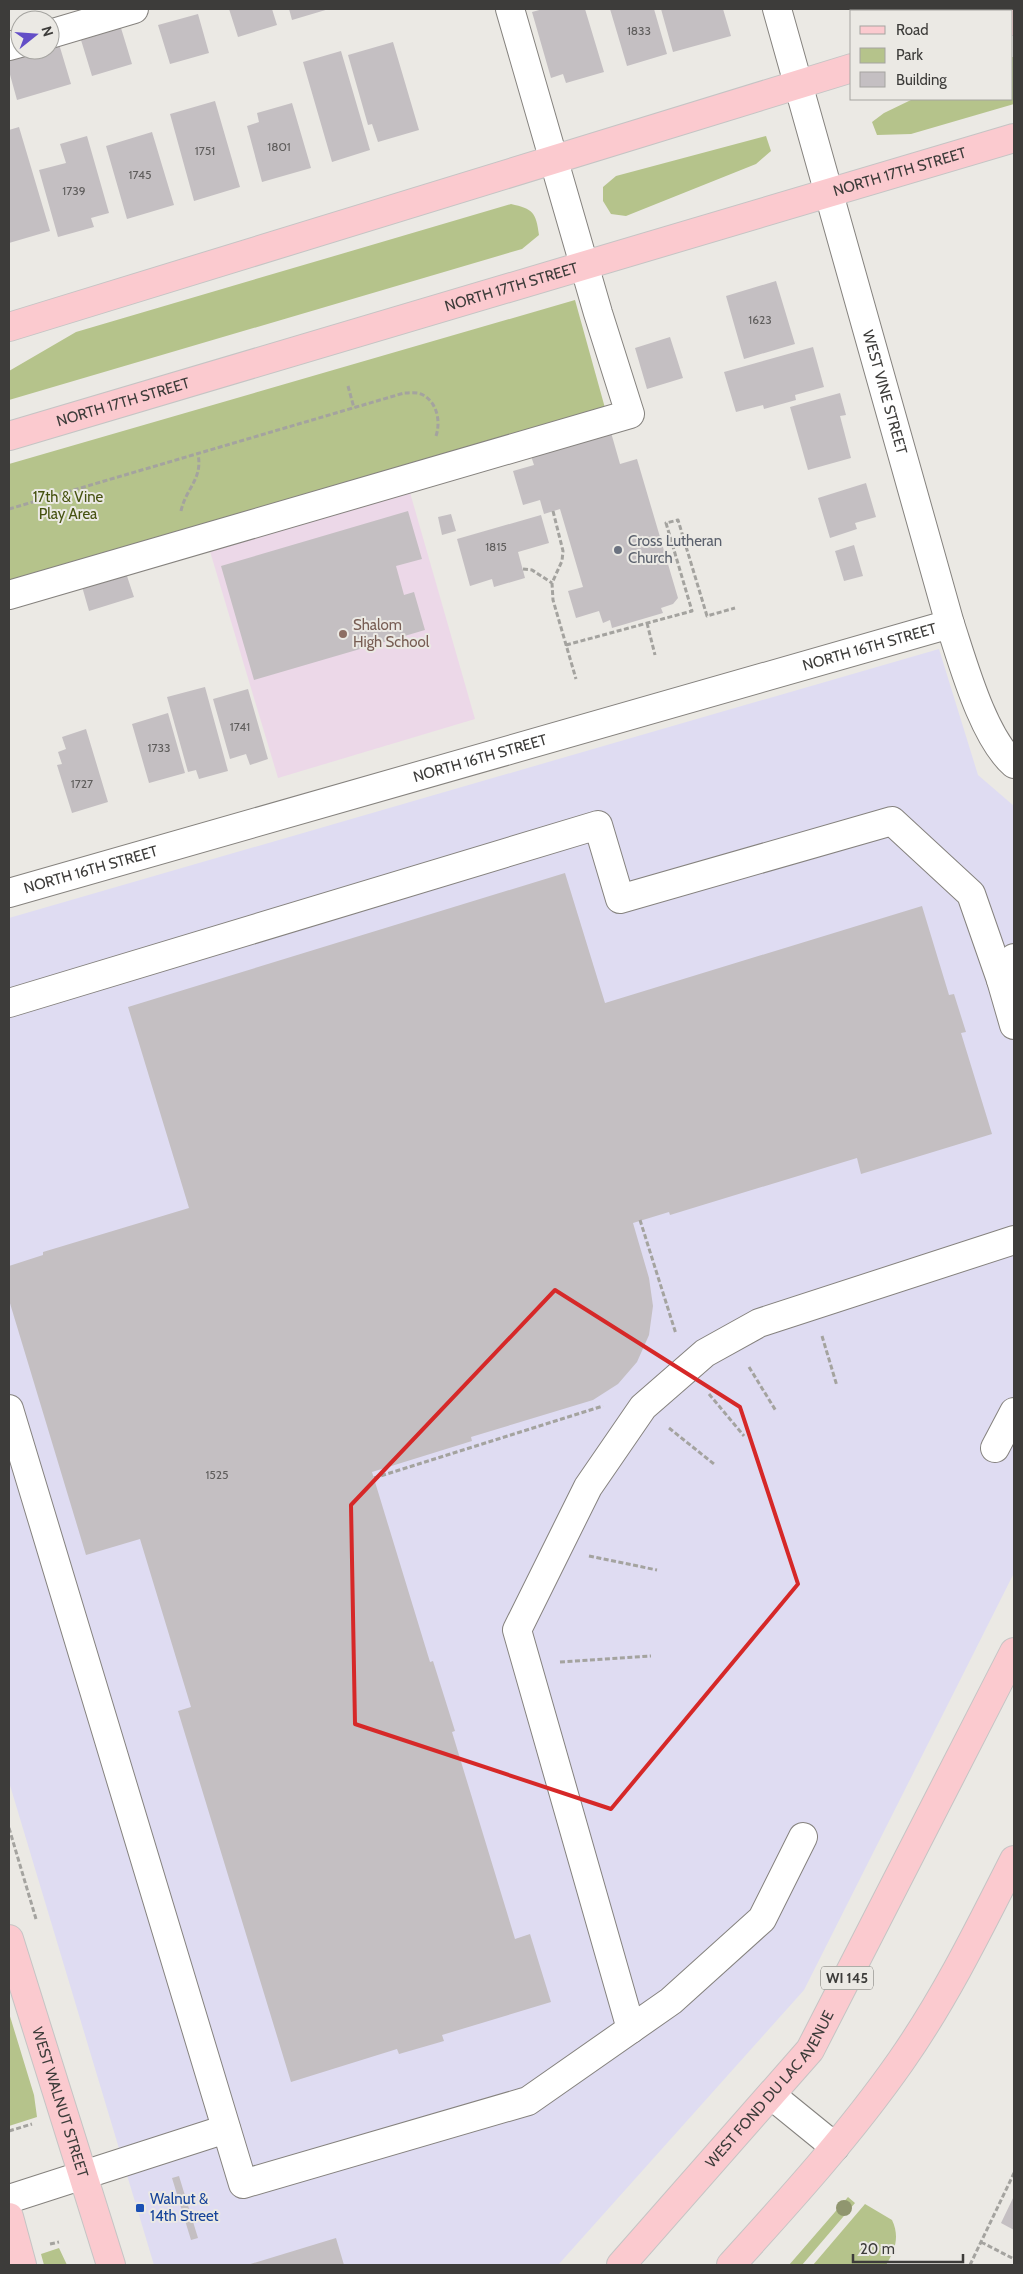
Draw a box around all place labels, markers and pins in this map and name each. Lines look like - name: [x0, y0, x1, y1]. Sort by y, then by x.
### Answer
- place label: Cross Lutheran Church: [628, 532, 722, 567]
- marker: Cross Lutheran Church: [612, 544, 624, 556]
- place label: Shalom High School: [353, 616, 430, 651]
- marker: Shalom High School: [337, 628, 349, 640]
- place label: Walnut & 14th Street: [150, 2190, 219, 2225]
- marker: Walnut & 14th Street: [134, 2202, 146, 2214]

